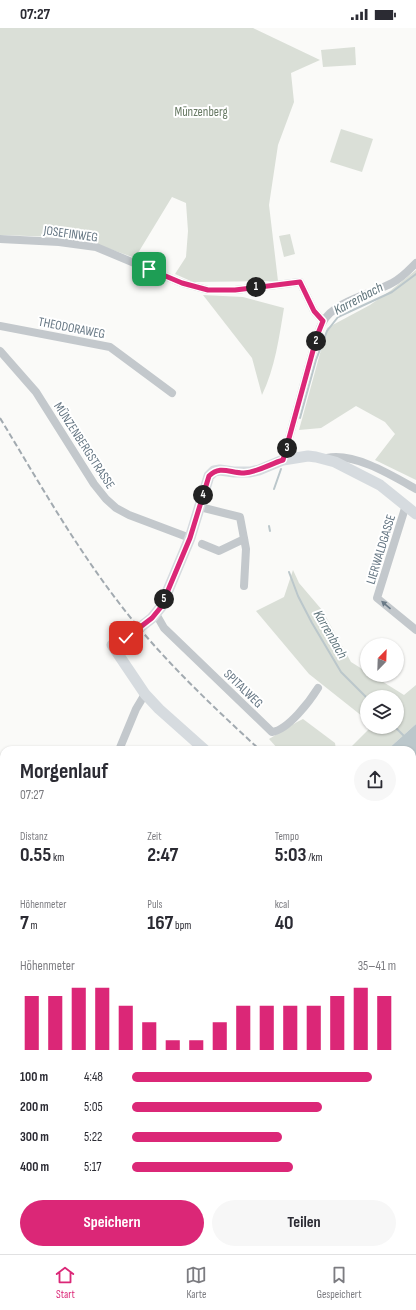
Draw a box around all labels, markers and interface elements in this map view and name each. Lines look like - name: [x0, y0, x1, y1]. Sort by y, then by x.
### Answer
- text: 07:27: [20, 5, 50, 24]
- park label: Münzenberg: [174, 104, 228, 120]
- street label: JOSEFINWEG: [42, 222, 99, 246]
- pin: [132, 252, 166, 286]
- icon: arrive: [138, 258, 160, 280]
- pin: 1: [246, 277, 266, 297]
- water label: Karrenbach: [331, 278, 386, 318]
- text: 1: [254, 280, 258, 293]
- street label: THEODORAWEG: [37, 314, 107, 342]
- pin: 2: [306, 331, 326, 351]
- text: 2: [314, 334, 318, 347]
- street label: MÜNZENBERGSTRASSE: [50, 399, 119, 492]
- pin: 3: [277, 438, 297, 458]
- text: 3: [285, 441, 289, 454]
- pin: 4: [193, 485, 213, 505]
- text: 4: [200, 488, 206, 501]
- street label: LIERWALDGASSE: [363, 513, 399, 586]
- pin: 5: [154, 589, 174, 609]
- text: 5: [162, 592, 166, 605]
- one-way arrow: [381, 601, 391, 610]
- water label: Karrenbach: [310, 607, 351, 662]
- pin: [109, 621, 143, 655]
- icon: check: [115, 627, 137, 649]
- north arrow: [360, 638, 404, 682]
- map controls: [360, 638, 404, 734]
- street label: SPITALWEG: [220, 666, 266, 711]
- button: layers: [360, 690, 404, 734]
- text: Morgenlauf: [20, 758, 108, 785]
- button: share: [354, 759, 396, 801]
- text: 07:27: [20, 787, 44, 803]
- text: Distanz: [20, 830, 48, 843]
- text: Zeit: [147, 830, 162, 843]
- text: Tempo: [275, 830, 299, 843]
- text: 0.55: [20, 843, 51, 867]
- text: 2:47: [147, 843, 178, 867]
- text: 5:03: [275, 843, 306, 867]
- text: km: [51, 851, 64, 864]
- text: /km: [306, 851, 322, 864]
- text: Höhenmeter: [20, 898, 66, 911]
- text: Puls: [147, 898, 163, 911]
- text: kcal: [275, 898, 289, 911]
- text: 7: [20, 911, 29, 935]
- text: 167: [147, 911, 173, 935]
- text: 40: [275, 911, 293, 935]
- text: m: [29, 919, 38, 932]
- text: bpm: [173, 919, 191, 932]
- text: Höhenmeter: [20, 958, 75, 974]
- text: 35–41 m: [358, 958, 396, 974]
- text: 100 m: [20, 1069, 48, 1085]
- text: 4:48: [84, 1069, 103, 1085]
- text: 200 m: [20, 1099, 49, 1115]
- text: 5:05: [84, 1099, 103, 1115]
- text: 300 m: [20, 1129, 49, 1145]
- text: 5:22: [84, 1129, 102, 1145]
- text: 400 m: [20, 1159, 49, 1175]
- text: 5:17: [84, 1159, 101, 1175]
- button: Speichern: [20, 1200, 204, 1246]
- button: Teilen: [212, 1200, 396, 1246]
- tab: Start: [54, 1264, 76, 1301]
- tab: Karte: [185, 1264, 207, 1301]
- tab: Gespeichert: [316, 1264, 362, 1301]

